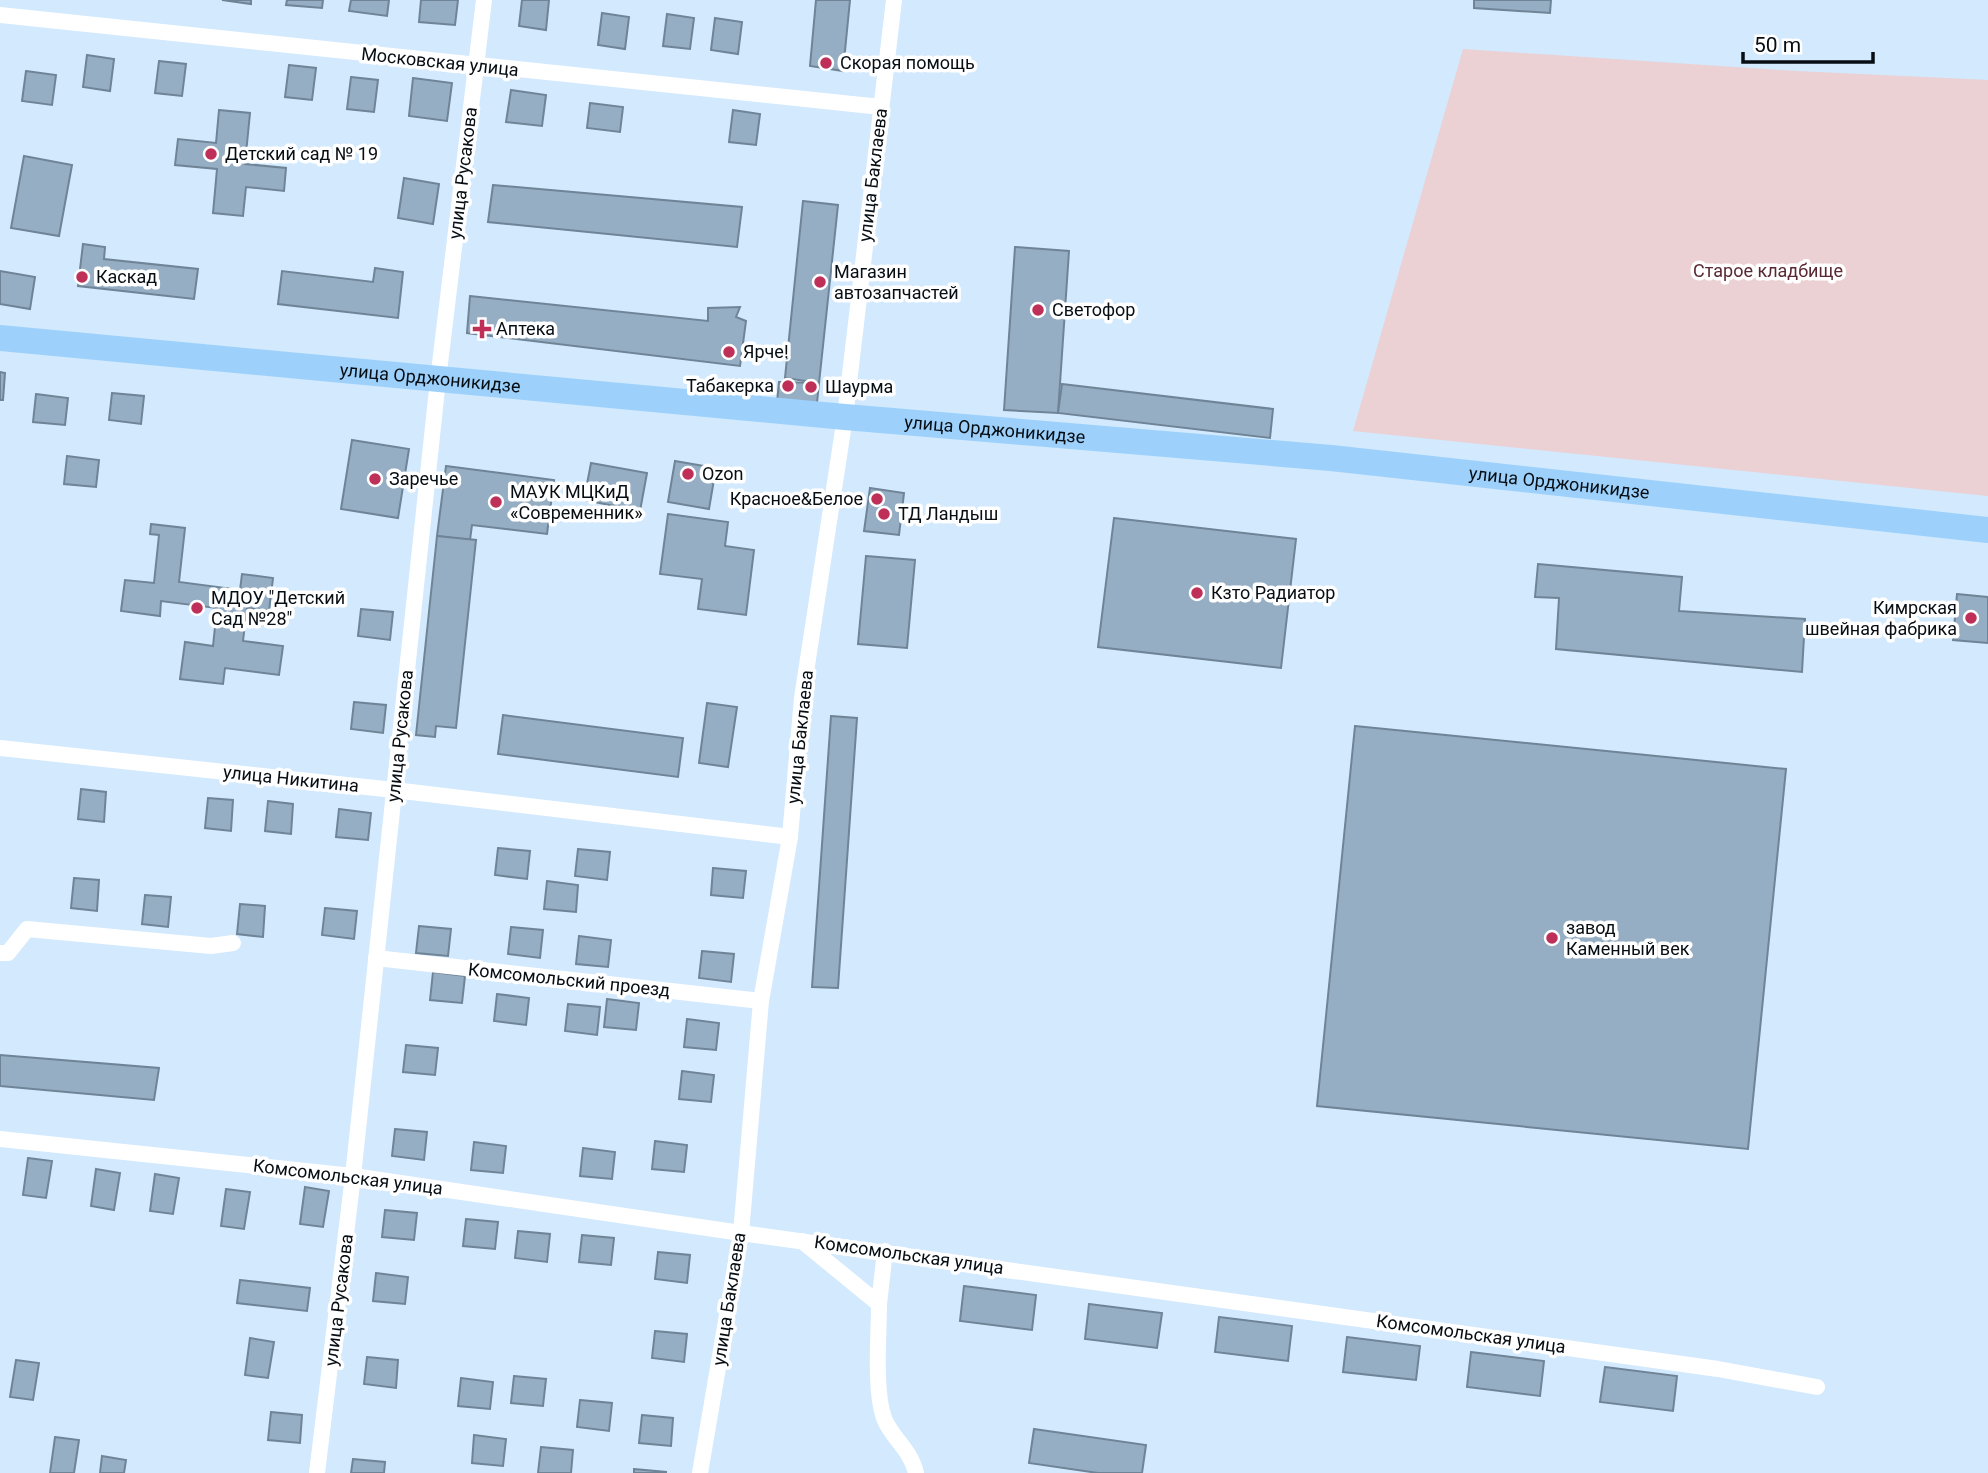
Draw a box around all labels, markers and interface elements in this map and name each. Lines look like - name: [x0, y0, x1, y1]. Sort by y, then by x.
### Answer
- scale bar: [1743, 21, 1872, 65]
- text: 50 m: [1754, 33, 1801, 57]
- street label: Московская улица: [360, 43, 520, 80]
- place label: Скорая помощь: [840, 52, 975, 73]
- marker: Скорая помощь: [818, 55, 834, 71]
- street label: улица Русакова: [444, 106, 481, 240]
- street label: улица Баклаева: [854, 107, 891, 243]
- place label: Детский сад № 19: [225, 143, 378, 164]
- marker: Детский сад № 19: [203, 146, 219, 162]
- park label: Старое кладбище: [1693, 260, 1843, 281]
- place label: Магазин автозапчастей: [834, 261, 959, 303]
- place label: Каскад: [96, 266, 157, 287]
- marker: Каскад: [74, 269, 90, 285]
- marker: Магазин автозапчастей: [812, 274, 828, 290]
- place label: Светофор: [1052, 299, 1135, 320]
- marker: Светофор: [1030, 302, 1046, 318]
- place label: Аптека: [496, 318, 555, 339]
- marker: Аптека: [474, 321, 490, 337]
- place label: Ярче!: [743, 341, 789, 362]
- marker: Ярче!: [721, 344, 737, 360]
- street label: улица Орджоникидзе: [339, 359, 521, 397]
- place label: Табакерка: [686, 375, 774, 396]
- place label: Шаурма: [825, 376, 893, 397]
- marker: Табакерка: [780, 378, 796, 394]
- marker: Шаурма: [803, 379, 819, 395]
- street label: улица Орджоникидзе: [904, 411, 1086, 447]
- street label: улица Орджоникидзе: [1468, 462, 1651, 503]
- place label: Ozon: [702, 463, 743, 484]
- marker: Ozon: [680, 466, 696, 482]
- place label: Заречье: [389, 468, 458, 489]
- marker: Заречье: [367, 471, 383, 487]
- place label: МАУК МЦКиД «Современник»: [510, 481, 643, 523]
- place label: Красное&Белое: [730, 488, 863, 509]
- marker: Красное&Белое: [869, 491, 885, 507]
- marker: МАУК МЦКиД «Современник»: [488, 494, 504, 510]
- place label: ТД Ландыш: [898, 503, 998, 524]
- marker: ТД Ландыш: [876, 506, 892, 522]
- place label: Кзто Радиатор: [1211, 582, 1335, 603]
- marker: Кзто Радиатор: [1189, 585, 1205, 601]
- place label: МДОУ "Детский Сад №28": [211, 587, 345, 629]
- place label: Кимрская швейная фабрика: [1805, 597, 1957, 639]
- marker: МДОУ "Детский Сад №28": [189, 600, 205, 616]
- marker: Кимрская швейная фабрика: [1963, 610, 1979, 626]
- street label: улица Русакова: [382, 669, 417, 803]
- street label: улица Баклаева: [782, 669, 817, 805]
- street label: улица Никитина: [222, 761, 360, 796]
- place label: завод Каменный век: [1566, 917, 1690, 959]
- marker: завод Каменный век: [1544, 930, 1560, 946]
- street label: Комсомольский проезд: [467, 958, 671, 1001]
- street label: Комсомольская улица: [252, 1154, 444, 1199]
- street label: улица Баклаева: [708, 1231, 749, 1367]
- street label: Комсомольская улица: [813, 1231, 1005, 1278]
- street label: улица Русакова: [320, 1233, 357, 1367]
- street label: Комсомольская улица: [1375, 1310, 1567, 1357]

